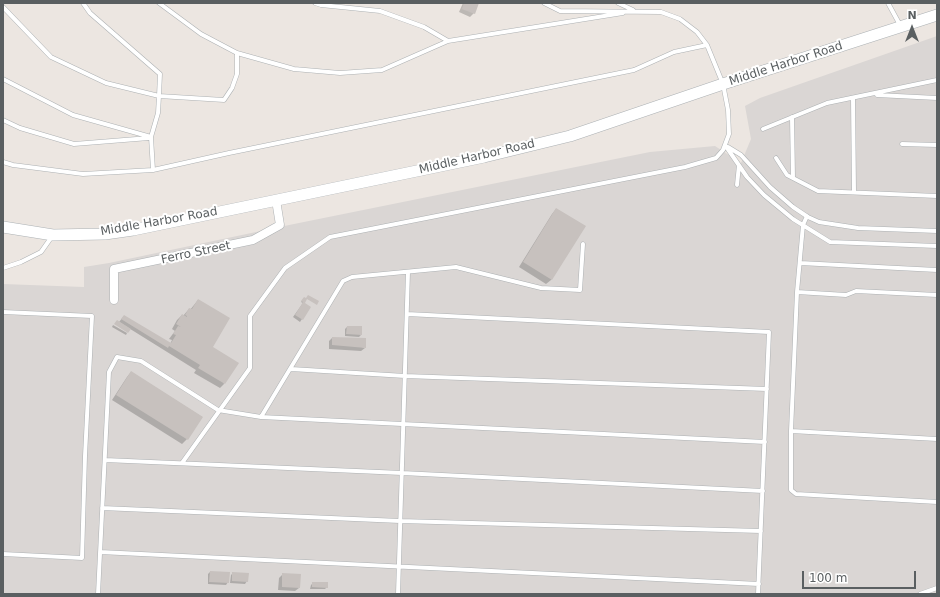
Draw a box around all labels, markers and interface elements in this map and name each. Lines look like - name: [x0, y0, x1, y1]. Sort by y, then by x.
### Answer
- north arrow: [892, 8, 932, 48]
- text: N: [907, 9, 917, 22]
- street label: Middle Harbor Road: [727, 39, 845, 89]
- street label: Middle Harbor Road: [418, 137, 536, 177]
- street label: Middle Harbor Road: [99, 205, 219, 239]
- street label: Ferro Street: [160, 239, 232, 267]
- scale bar: [804, 563, 918, 589]
- text: 100 m: [809, 571, 847, 585]

